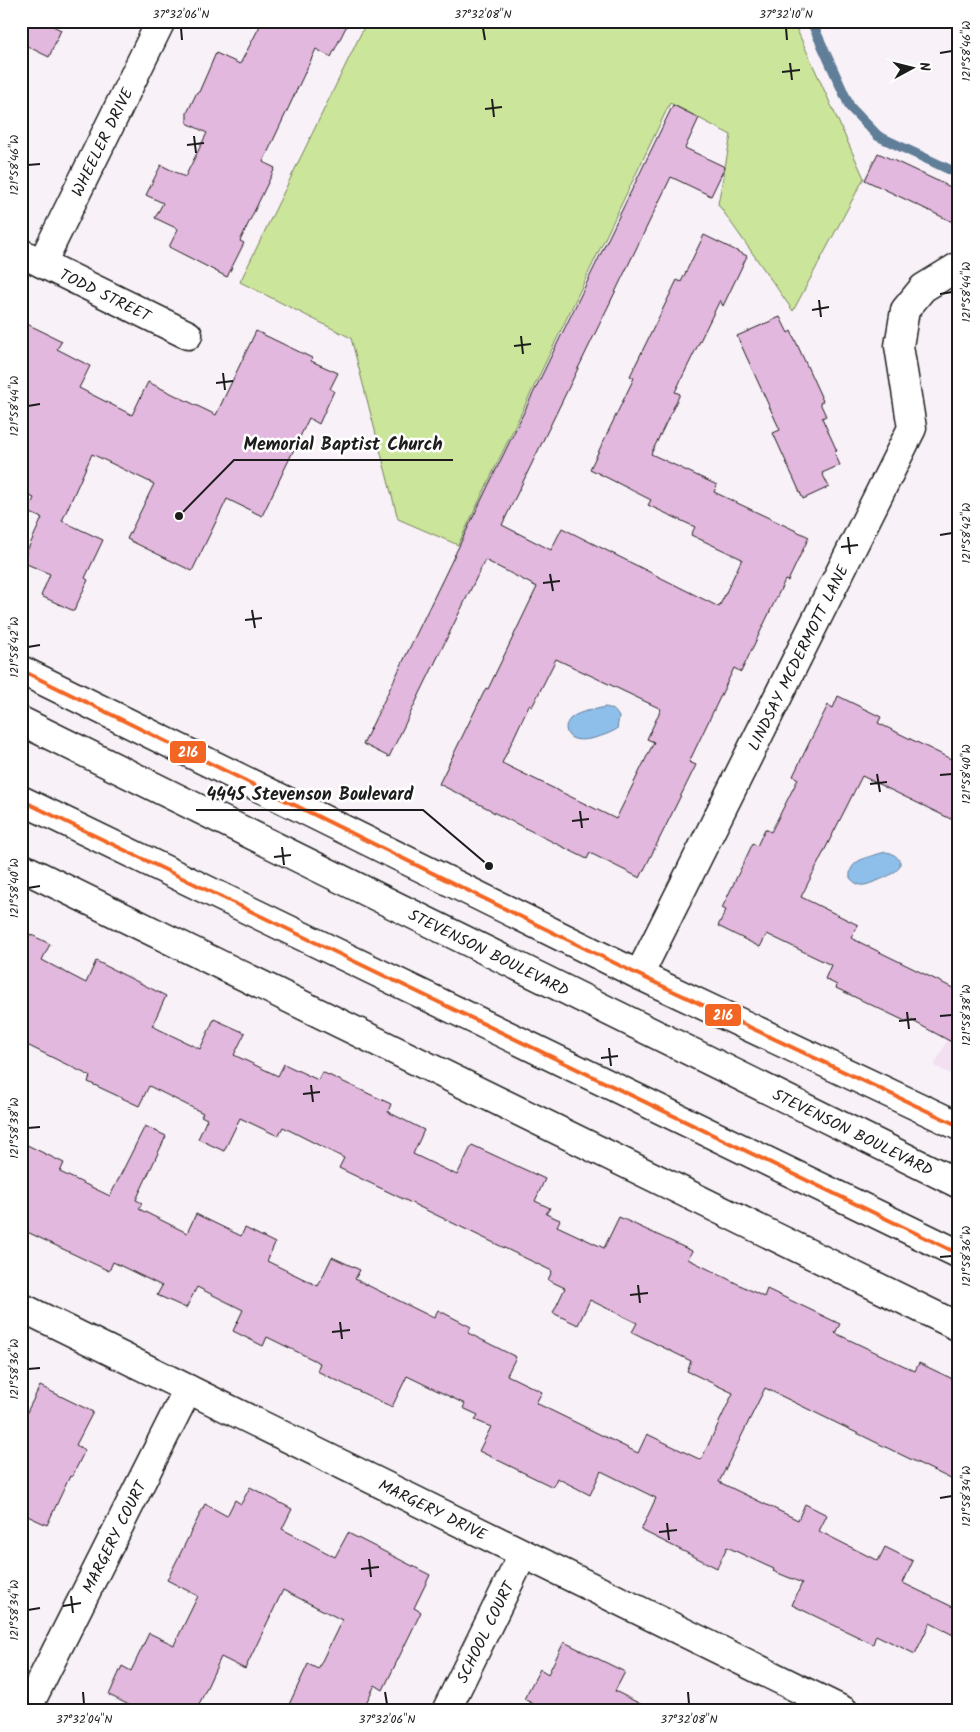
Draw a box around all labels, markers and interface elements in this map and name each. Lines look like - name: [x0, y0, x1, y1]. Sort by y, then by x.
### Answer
- text: 37°32'06"N: [153, 5, 209, 24]
- text: 37°32'08"N: [454, 5, 512, 24]
- text: 37°32'10"N: [759, 5, 813, 24]
- text: 121°58'46"W: [957, 21, 976, 81]
- north arrow: [888, 42, 938, 92]
- text: N: [912, 61, 935, 72]
- street label: WHEELER DRIVE: [66, 83, 141, 201]
- text: 121°58'46"W: [5, 135, 24, 195]
- text: 121°58'44"W: [957, 262, 976, 322]
- street label: TODD STREET: [55, 263, 156, 329]
- text: 121°58'44"W: [5, 376, 24, 436]
- callout: Memorial Baptist Church: [234, 427, 453, 460]
- text: Memorial Baptist Church: [243, 431, 443, 460]
- text: 121°58'42"W: [957, 503, 976, 563]
- street label: LINDSAY MCDERMOTT LANE: [742, 560, 856, 755]
- text: 121°58'42"W: [5, 617, 24, 677]
- line badge: 216: [169, 740, 207, 764]
- text: 216: [178, 742, 198, 764]
- text: 121°58'40"W: [957, 744, 976, 804]
- callout: 4445 Stevenson Boulevard: [196, 777, 423, 810]
- text: 4445 Stevenson Boulevard: [207, 781, 414, 810]
- text: 121°58'40"W: [5, 858, 24, 918]
- street label: STEVENSON BOULEVARD: [404, 903, 573, 1004]
- text: 121°58'38"W: [957, 984, 976, 1046]
- line badge: 216: [704, 1003, 742, 1027]
- text: 216: [713, 1005, 733, 1027]
- street label: STEVENSON BOULEVARD: [768, 1083, 937, 1183]
- text: 121°58'38"W: [5, 1097, 24, 1159]
- text: 121°58'36"W: [957, 1226, 976, 1286]
- text: 121°58'36"W: [5, 1339, 24, 1399]
- text: 121°58'34"W: [957, 1466, 976, 1526]
- street label: MARGERY DRIVE: [374, 1473, 492, 1548]
- street label: MARGERY COURT: [76, 1476, 154, 1598]
- street label: SCHOOL COURT: [451, 1576, 522, 1688]
- text: 121°58'34"W: [5, 1580, 24, 1640]
- text: 37°32'04"N: [56, 1710, 112, 1729]
- text: 37°32'06"N: [359, 1710, 415, 1729]
- text: 37°32'08"N: [660, 1710, 718, 1729]

